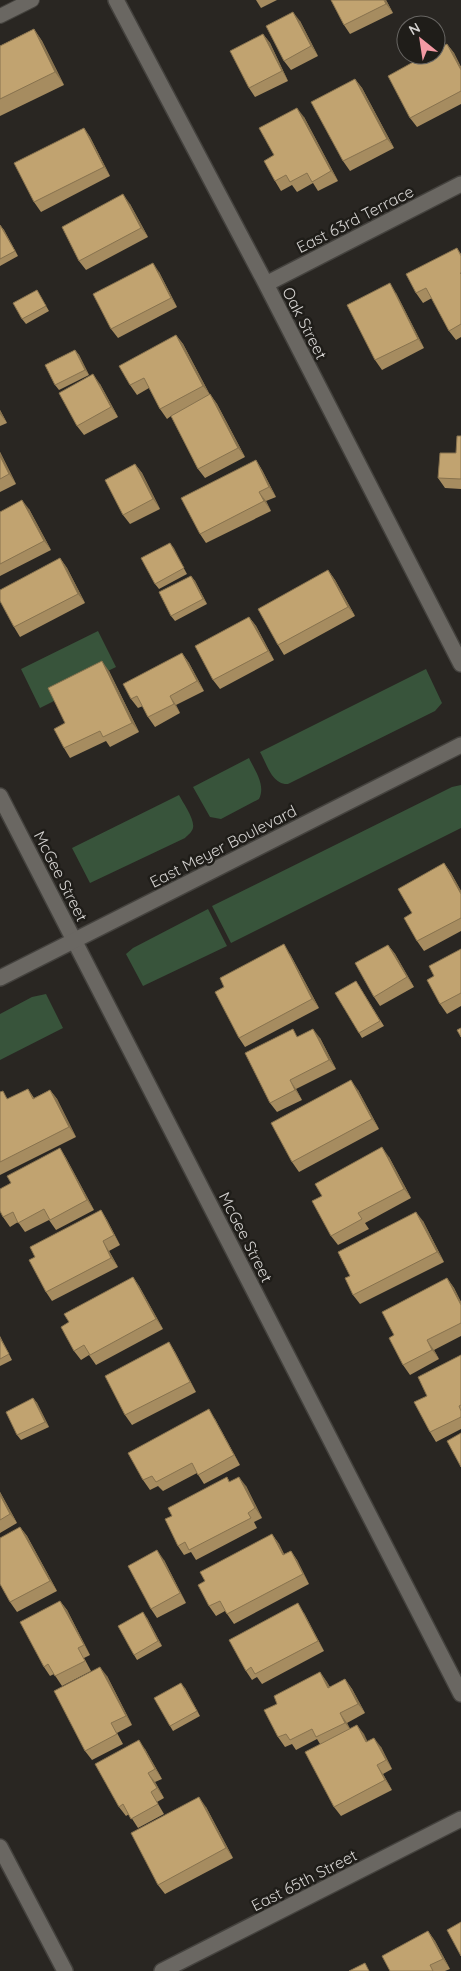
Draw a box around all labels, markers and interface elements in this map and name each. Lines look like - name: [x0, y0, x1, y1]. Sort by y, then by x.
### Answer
- north arrow: [396, 15, 446, 65]
- text: N: [406, 18, 423, 39]
- street label: East 63rd Terrace: [293, 181, 417, 257]
- street label: Oak Street: [278, 283, 332, 363]
- street label: East Meyer Boulevard: [146, 800, 300, 892]
- street label: McGee Street: [30, 827, 92, 925]
- street label: McGee Street: [215, 1188, 277, 1286]
- street label: East 65th Street: [248, 1845, 360, 1915]

